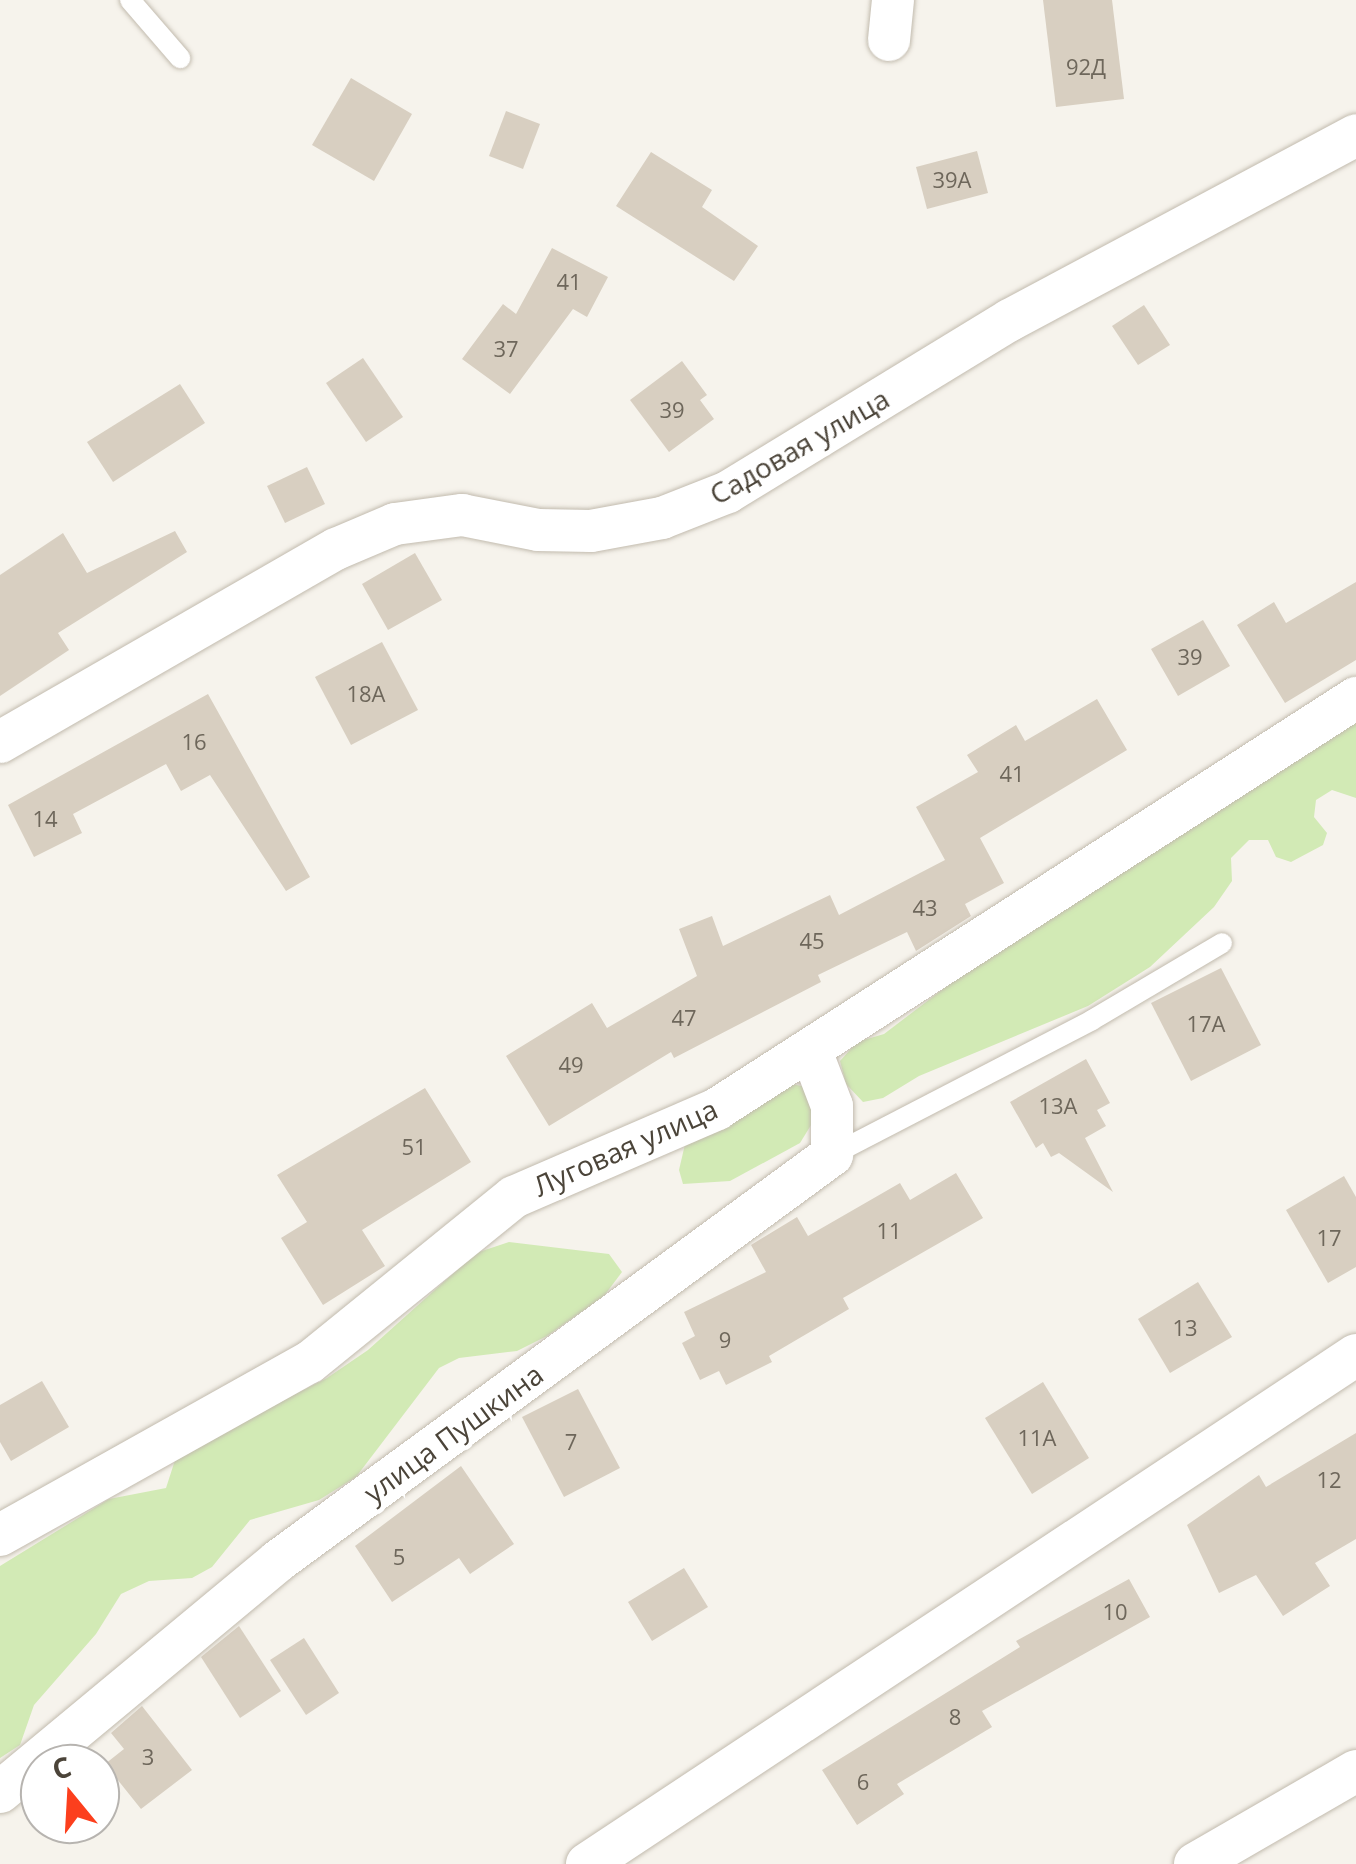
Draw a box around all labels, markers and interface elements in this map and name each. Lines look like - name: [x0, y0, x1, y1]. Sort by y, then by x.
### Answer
- house number: 92Д: [1066, 54, 1106, 80]
- house number: 39А: [932, 167, 972, 193]
- house number: 41: [556, 269, 582, 295]
- house number: 37: [493, 336, 519, 362]
- street label: Садовая улица: [703, 381, 895, 511]
- house number: 39: [659, 397, 685, 423]
- house number: 39: [1177, 644, 1203, 670]
- house number: 18А: [346, 681, 386, 707]
- house number: 16: [181, 729, 207, 755]
- house number: 41: [999, 761, 1025, 787]
- house number: 14: [32, 806, 58, 832]
- house number: 43: [912, 895, 938, 921]
- house number: 45: [799, 928, 825, 954]
- house number: 47: [671, 1005, 697, 1031]
- house number: 17А: [1186, 1011, 1226, 1037]
- house number: 49: [558, 1052, 584, 1078]
- street label: Луговая улица: [528, 1091, 722, 1203]
- house number: 13А: [1038, 1093, 1078, 1119]
- house number: 51: [401, 1134, 427, 1160]
- house number: 11: [876, 1218, 902, 1244]
- house number: 17: [1316, 1225, 1342, 1251]
- house number: 13: [1172, 1315, 1198, 1341]
- house number: 9: [719, 1327, 731, 1353]
- street label: улица Пушкина: [357, 1357, 549, 1509]
- house number: 11А: [1017, 1425, 1057, 1451]
- house number: 7: [565, 1429, 577, 1455]
- house number: 12: [1316, 1467, 1342, 1493]
- house number: 5: [393, 1544, 405, 1570]
- house number: 10: [1102, 1599, 1128, 1625]
- house number: 8: [949, 1704, 961, 1730]
- north arrow: [20, 1744, 120, 1844]
- house number: 3: [142, 1744, 154, 1770]
- text: С: [47, 1747, 76, 1788]
- house number: 6: [857, 1769, 869, 1795]

